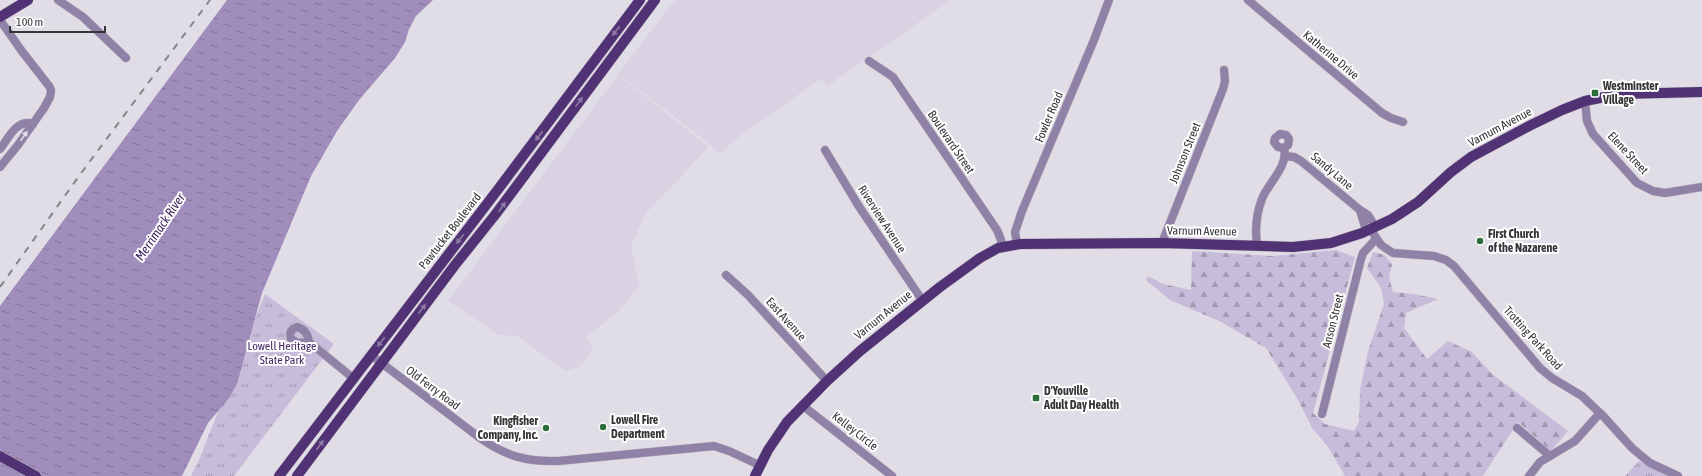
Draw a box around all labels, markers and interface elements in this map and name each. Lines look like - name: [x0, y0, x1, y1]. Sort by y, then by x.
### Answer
- scale bar: [10, 8, 105, 34]
- text: 100 m: [16, 15, 43, 29]
- one-way arrow: [612, 26, 620, 37]
- street label: Katherine Drive: [1300, 28, 1362, 82]
- place label: Westminster Village: [1602, 79, 1659, 107]
- marker: Westminster Village: [1590, 88, 1600, 98]
- street label: Fowler Road: [1032, 89, 1066, 145]
- one-way arrow: [575, 97, 583, 108]
- street label: Varnum Avenue: [1466, 104, 1534, 150]
- street label: Boulevard Street: [925, 108, 978, 177]
- street label: Johnson Street: [1166, 120, 1204, 186]
- street label: Elene Street: [1605, 129, 1652, 177]
- one-way arrow: [534, 130, 543, 141]
- one-way arrow: [20, 131, 28, 141]
- street label: Sandy Lane: [1308, 149, 1356, 193]
- street label: Riverview Avenue: [855, 183, 909, 255]
- water label: Merrimack River: [132, 190, 189, 263]
- street label: Pawtucket Boulevard: [416, 190, 484, 272]
- one-way arrow: [497, 201, 506, 212]
- street label: Varnum Avenue: [1167, 223, 1237, 239]
- place label: First Church of the Nazarene: [1488, 227, 1558, 255]
- one-way arrow: [456, 234, 464, 245]
- marker: First Church of the Nazarene: [1475, 236, 1485, 246]
- street label: Varnum Avenue: [851, 288, 915, 342]
- street label: Anson Street: [1320, 292, 1347, 350]
- street label: East Avenue: [763, 295, 809, 343]
- street label: Trotting Park Road: [1501, 303, 1565, 373]
- one-way arrow: [418, 304, 426, 315]
- one-way arrow: [377, 337, 385, 347]
- park label: Lowell Heritage State Park: [248, 339, 316, 367]
- street label: Old Ferry Road: [403, 363, 463, 413]
- place label: D'Youville Adult Day Health: [1043, 384, 1119, 412]
- marker: D'Youville Adult Day Health: [1031, 393, 1041, 403]
- street label: Kelley Circle: [829, 409, 881, 453]
- place label: Lowell Fire Department: [611, 413, 665, 441]
- place label: Kingfisher Company, Inc.: [477, 414, 538, 442]
- marker: Lowell Fire Department: [598, 422, 608, 432]
- marker: Kingfisher Company, Inc.: [541, 423, 551, 433]
- one-way arrow: [316, 439, 324, 450]

